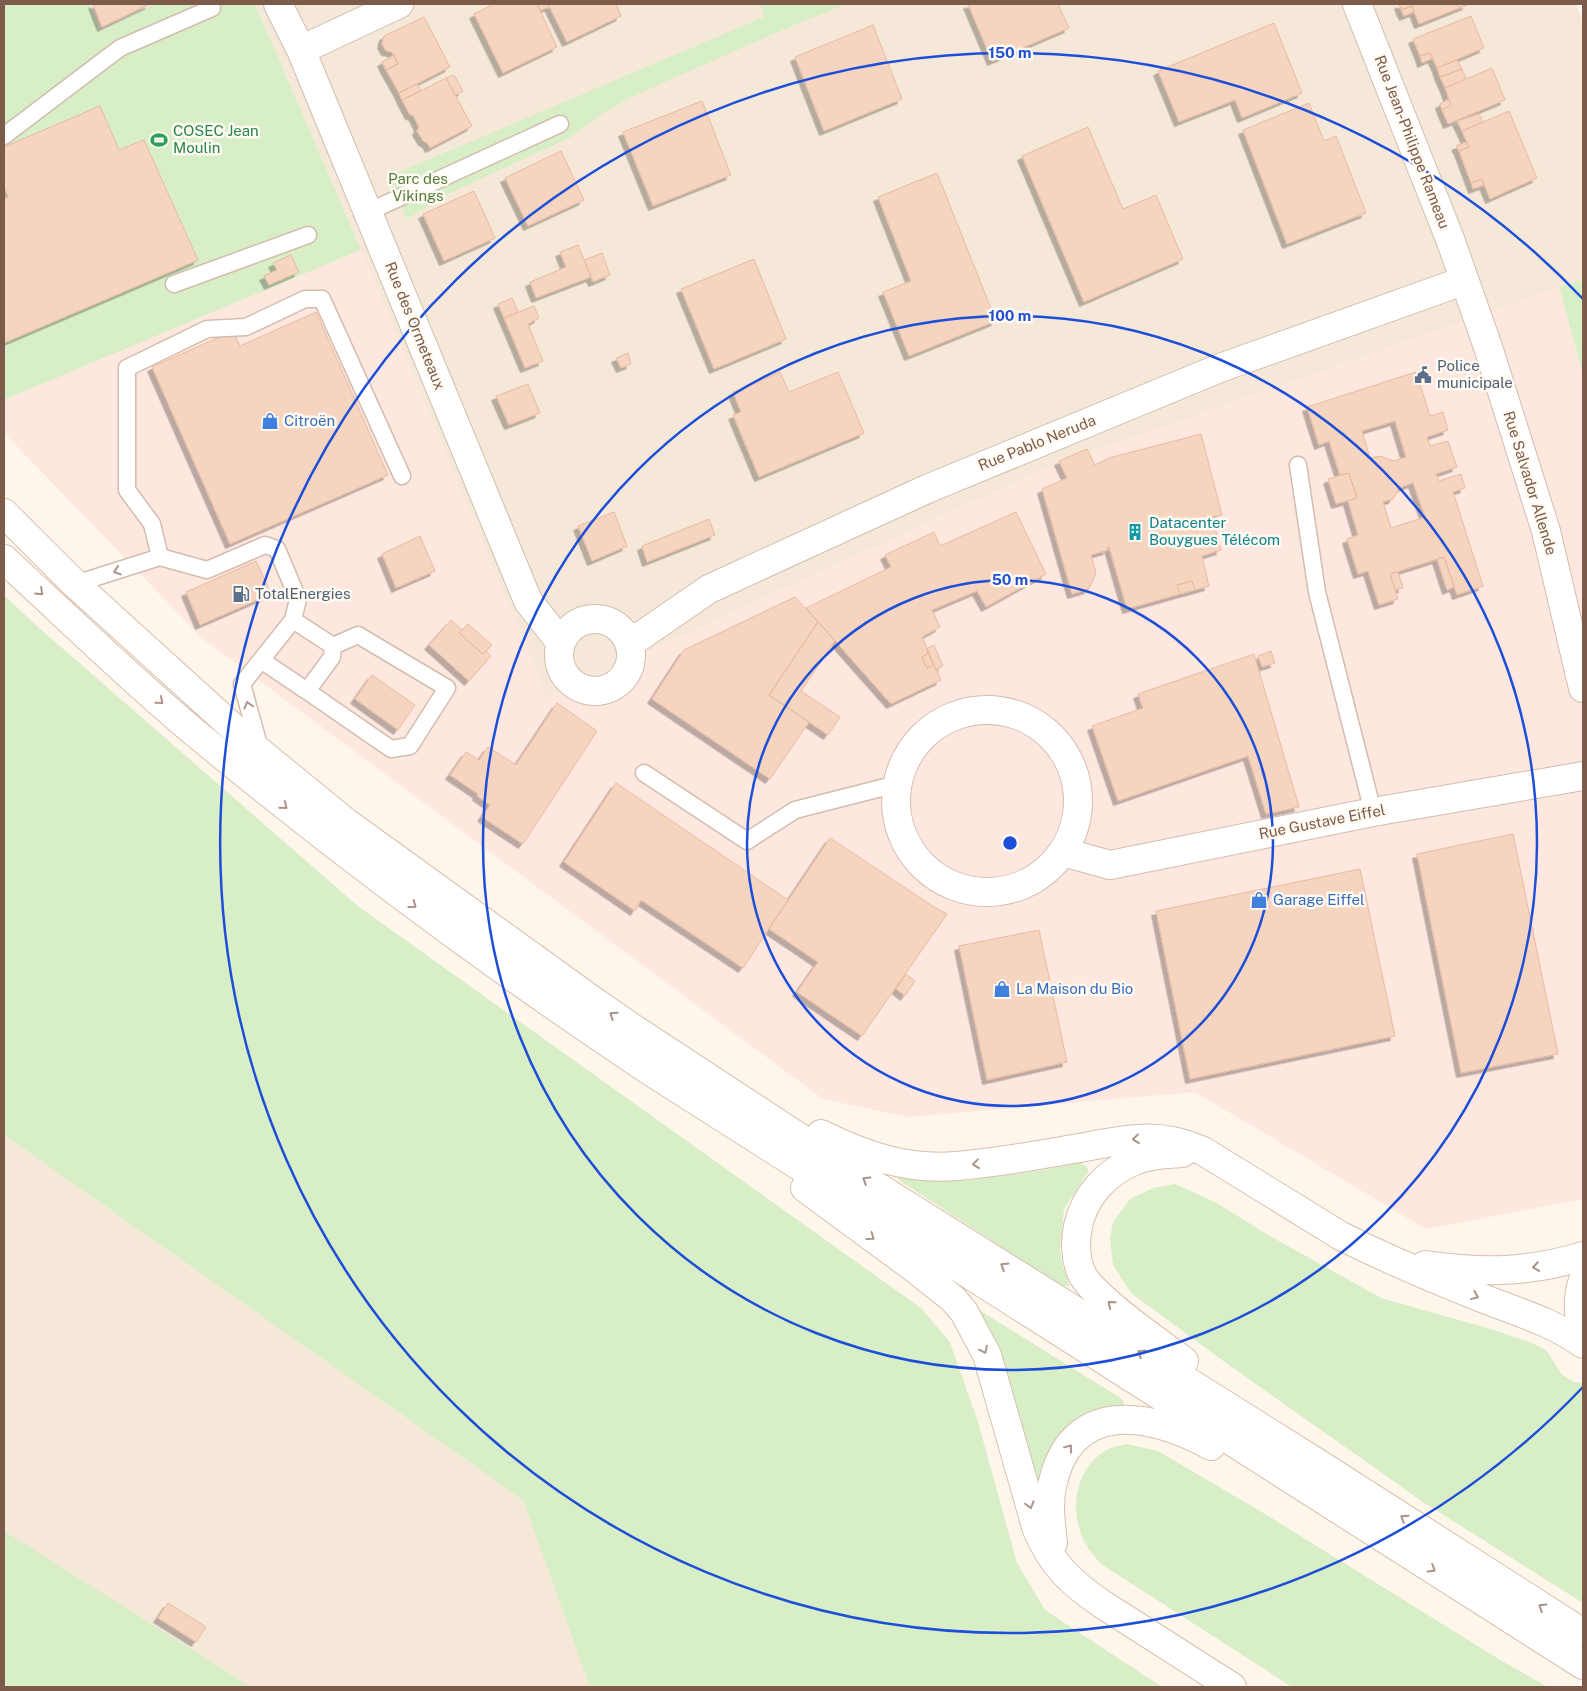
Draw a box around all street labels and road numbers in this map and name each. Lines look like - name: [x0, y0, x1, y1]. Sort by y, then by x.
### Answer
- street label: Rue Jean-Philippe Rameau: [1371, 53, 1453, 231]
- street label: Rue des Ormeteaux: [382, 259, 449, 392]
- street label: Rue Salvador Allende: [1500, 409, 1560, 557]
- street label: Rue Pablo Neruda: [976, 411, 1098, 474]
- street label: Rue Gustave Eiffel: [1257, 801, 1387, 842]

